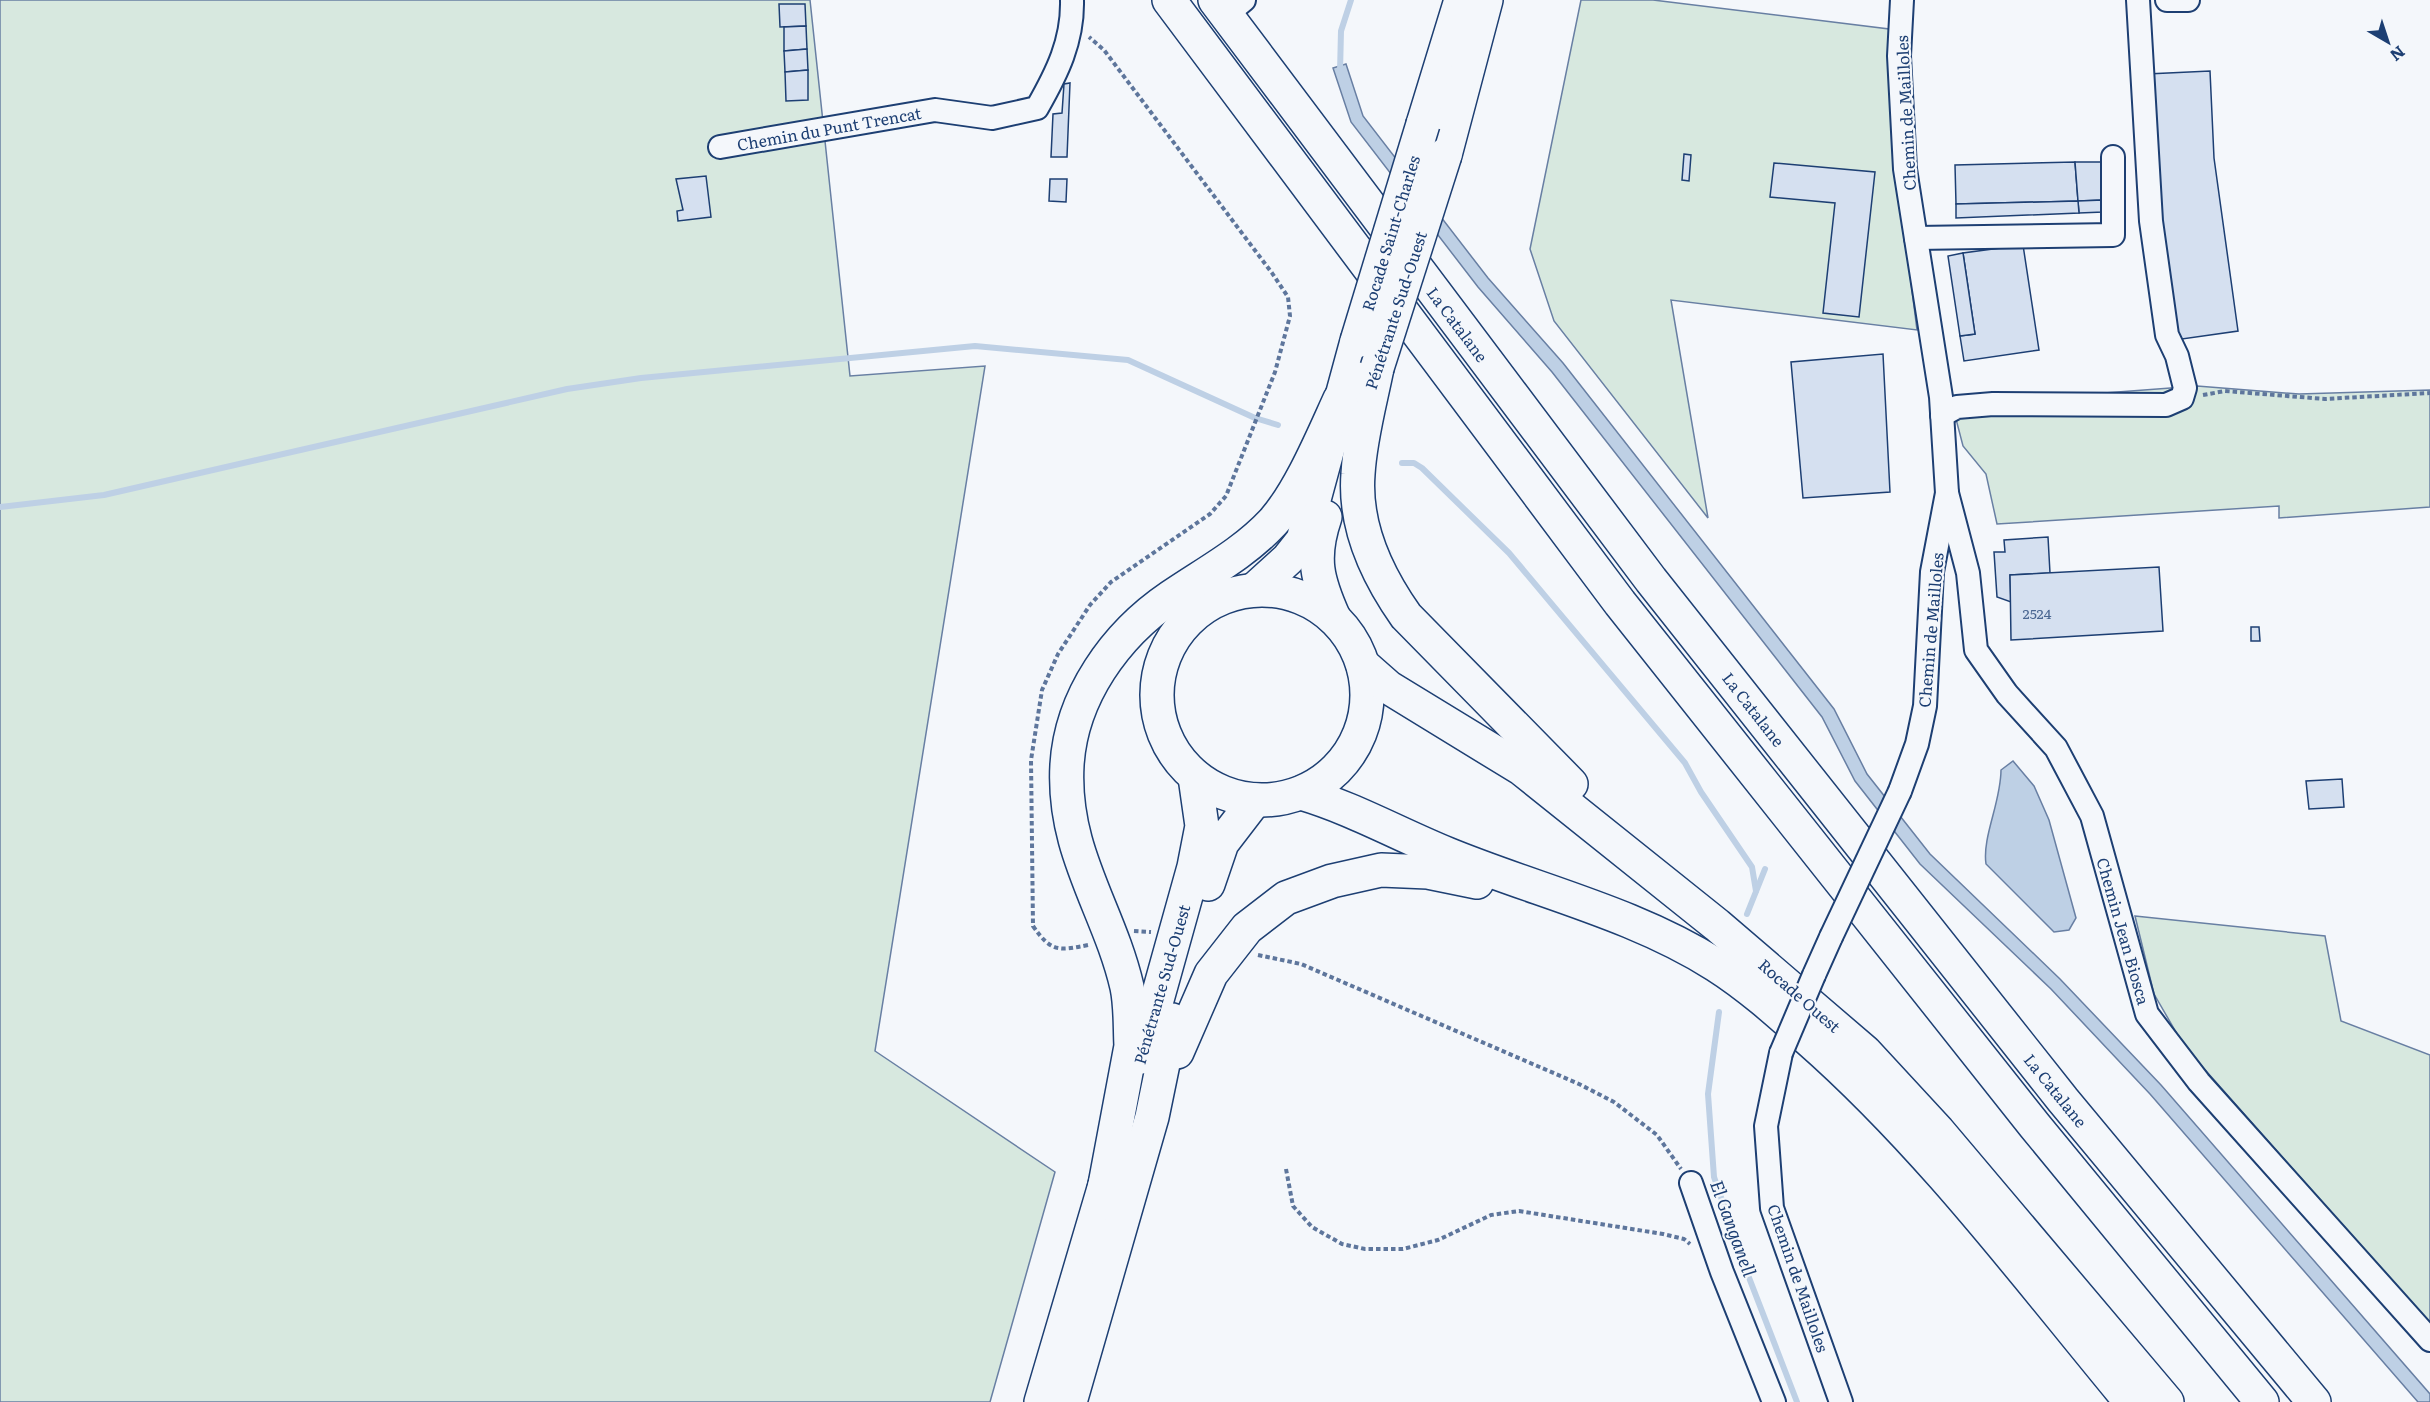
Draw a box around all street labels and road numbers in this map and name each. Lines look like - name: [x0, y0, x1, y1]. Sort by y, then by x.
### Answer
- street label: Chemin de Mailloles: [1889, 35, 1921, 191]
- street label: Chemin du Punt Trencat: [735, 100, 924, 156]
- street label: Rocade Saint-Charles: [1355, 152, 1425, 314]
- street label: Pénétrante Sud-Ouest: [1358, 227, 1432, 392]
- street label: La Catalane: [1422, 281, 1494, 367]
- street label: Chemin de Mailloles: [1911, 552, 1949, 708]
- street label: La Catalane: [1717, 667, 1791, 751]
- street label: Chemin Jean Biosca: [2092, 855, 2157, 1008]
- street label: Pénétrante Sud-Ouest: [1127, 901, 1195, 1067]
- street label: Rocade Ouest: [1754, 952, 1847, 1038]
- street label: La Catalane: [2019, 1048, 2093, 1132]
- street label: Chemin de Mailloles: [1762, 1201, 1836, 1355]

